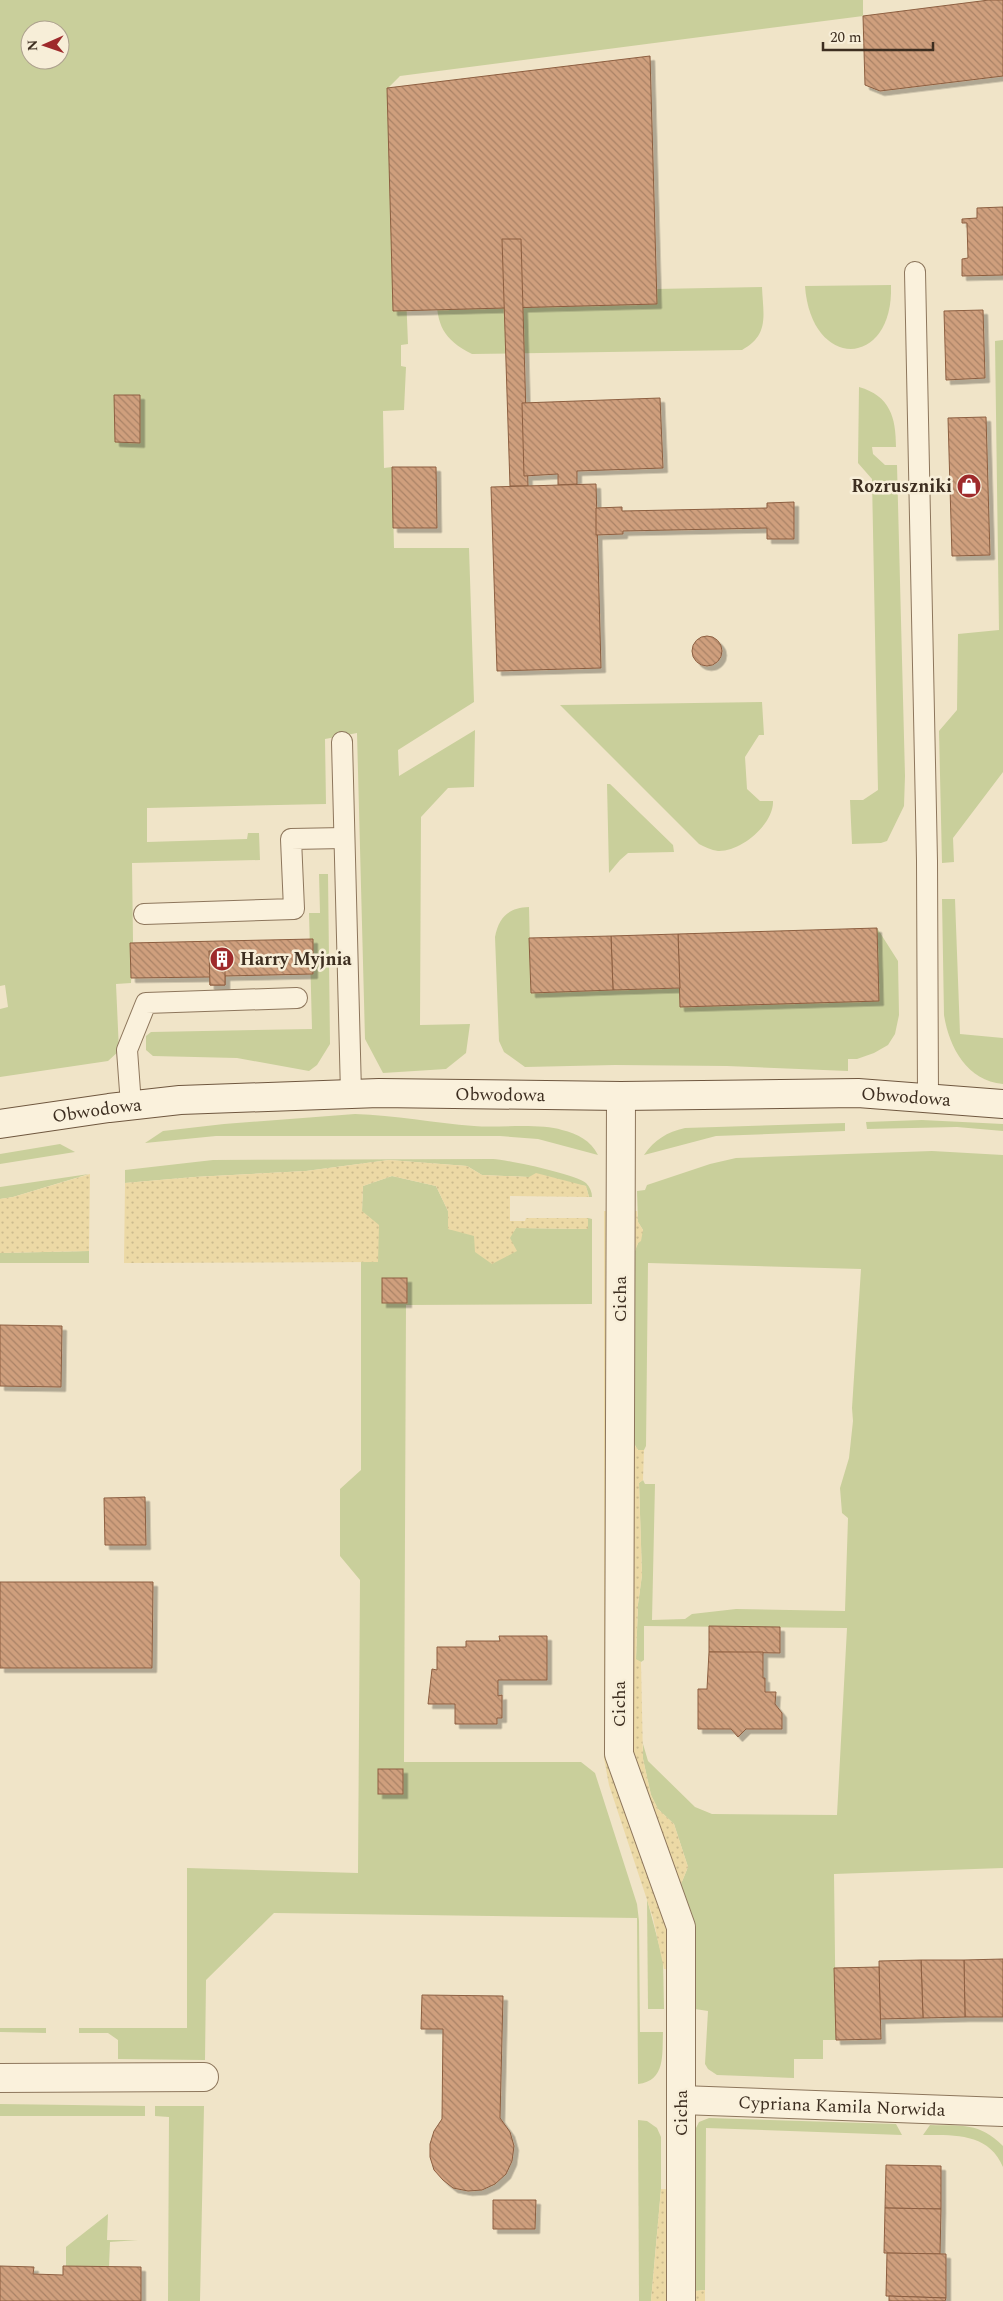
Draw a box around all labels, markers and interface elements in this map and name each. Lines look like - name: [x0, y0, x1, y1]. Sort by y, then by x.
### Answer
- north arrow: [20, 20, 70, 70]
- scale bar: [823, 20, 933, 52]
- text: 20 m: [830, 26, 862, 49]
- text: N: [22, 39, 43, 52]
- place label: Rozruszniki: [851, 473, 952, 500]
- shop icon: Rozruszniki: [956, 473, 982, 499]
- building icon: Harry Myjnia: [209, 946, 235, 972]
- place label: Harry Myjnia: [240, 946, 353, 973]
- street label: Obwodowa: [455, 1080, 546, 1109]
- street label: Obwodowa: [860, 1080, 952, 1114]
- street label: Obwodowa: [50, 1091, 143, 1130]
- street label: Cicha: [607, 1276, 634, 1322]
- street label: Cicha: [606, 1681, 633, 1727]
- street label: Cypriana Kamila Norwida: [738, 2089, 946, 2123]
- street label: Cicha: [668, 2090, 695, 2136]

